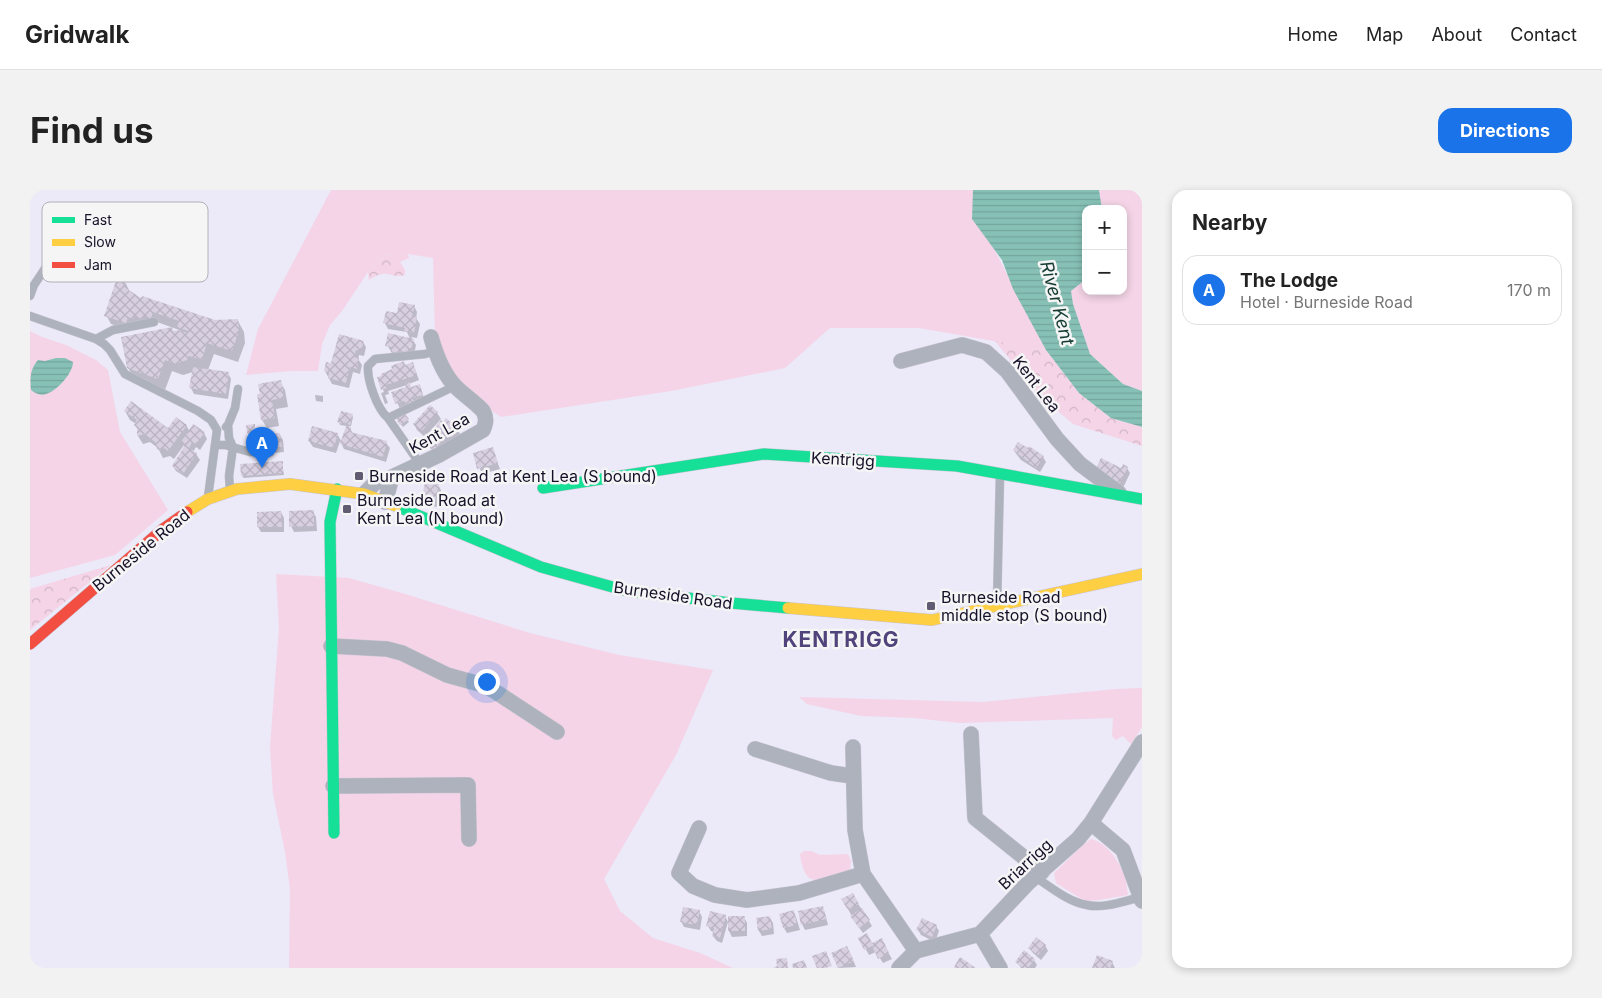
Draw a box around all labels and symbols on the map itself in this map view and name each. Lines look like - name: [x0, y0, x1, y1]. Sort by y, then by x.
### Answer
- legend: [42, 202, 208, 282]
- text: Fast: [84, 211, 112, 228]
- text: Slow: [84, 233, 116, 250]
- text: Jam: [84, 256, 112, 273]
- water label: River Kent: [1036, 259, 1079, 348]
- street label: Kent Lea: [1009, 352, 1065, 416]
- street label: Kent Lea: [405, 408, 473, 458]
- pin: A: [246, 427, 278, 468]
- street label: Kentrigg: [811, 447, 875, 471]
- place label: Burneside Road at Kent Lea (S bound): [369, 466, 657, 486]
- marker: Burneside Road at Kent Lea (S bound): [353, 470, 365, 482]
- place label: Burneside Road at Kent Lea (N bound): [357, 490, 504, 528]
- marker: Burneside Road at Kent Lea (N bound): [341, 503, 353, 515]
- street label: Burneside Road: [88, 505, 194, 595]
- street label: Burneside Road: [612, 577, 734, 613]
- place label: Burneside Road middle stop (S bound): [941, 587, 1108, 625]
- marker: Burneside Road middle stop (S bound): [925, 600, 937, 612]
- district label: KENTRIGG: [782, 627, 900, 652]
- your location: [474, 669, 500, 695]
- street label: Briarrigg: [994, 834, 1056, 894]

